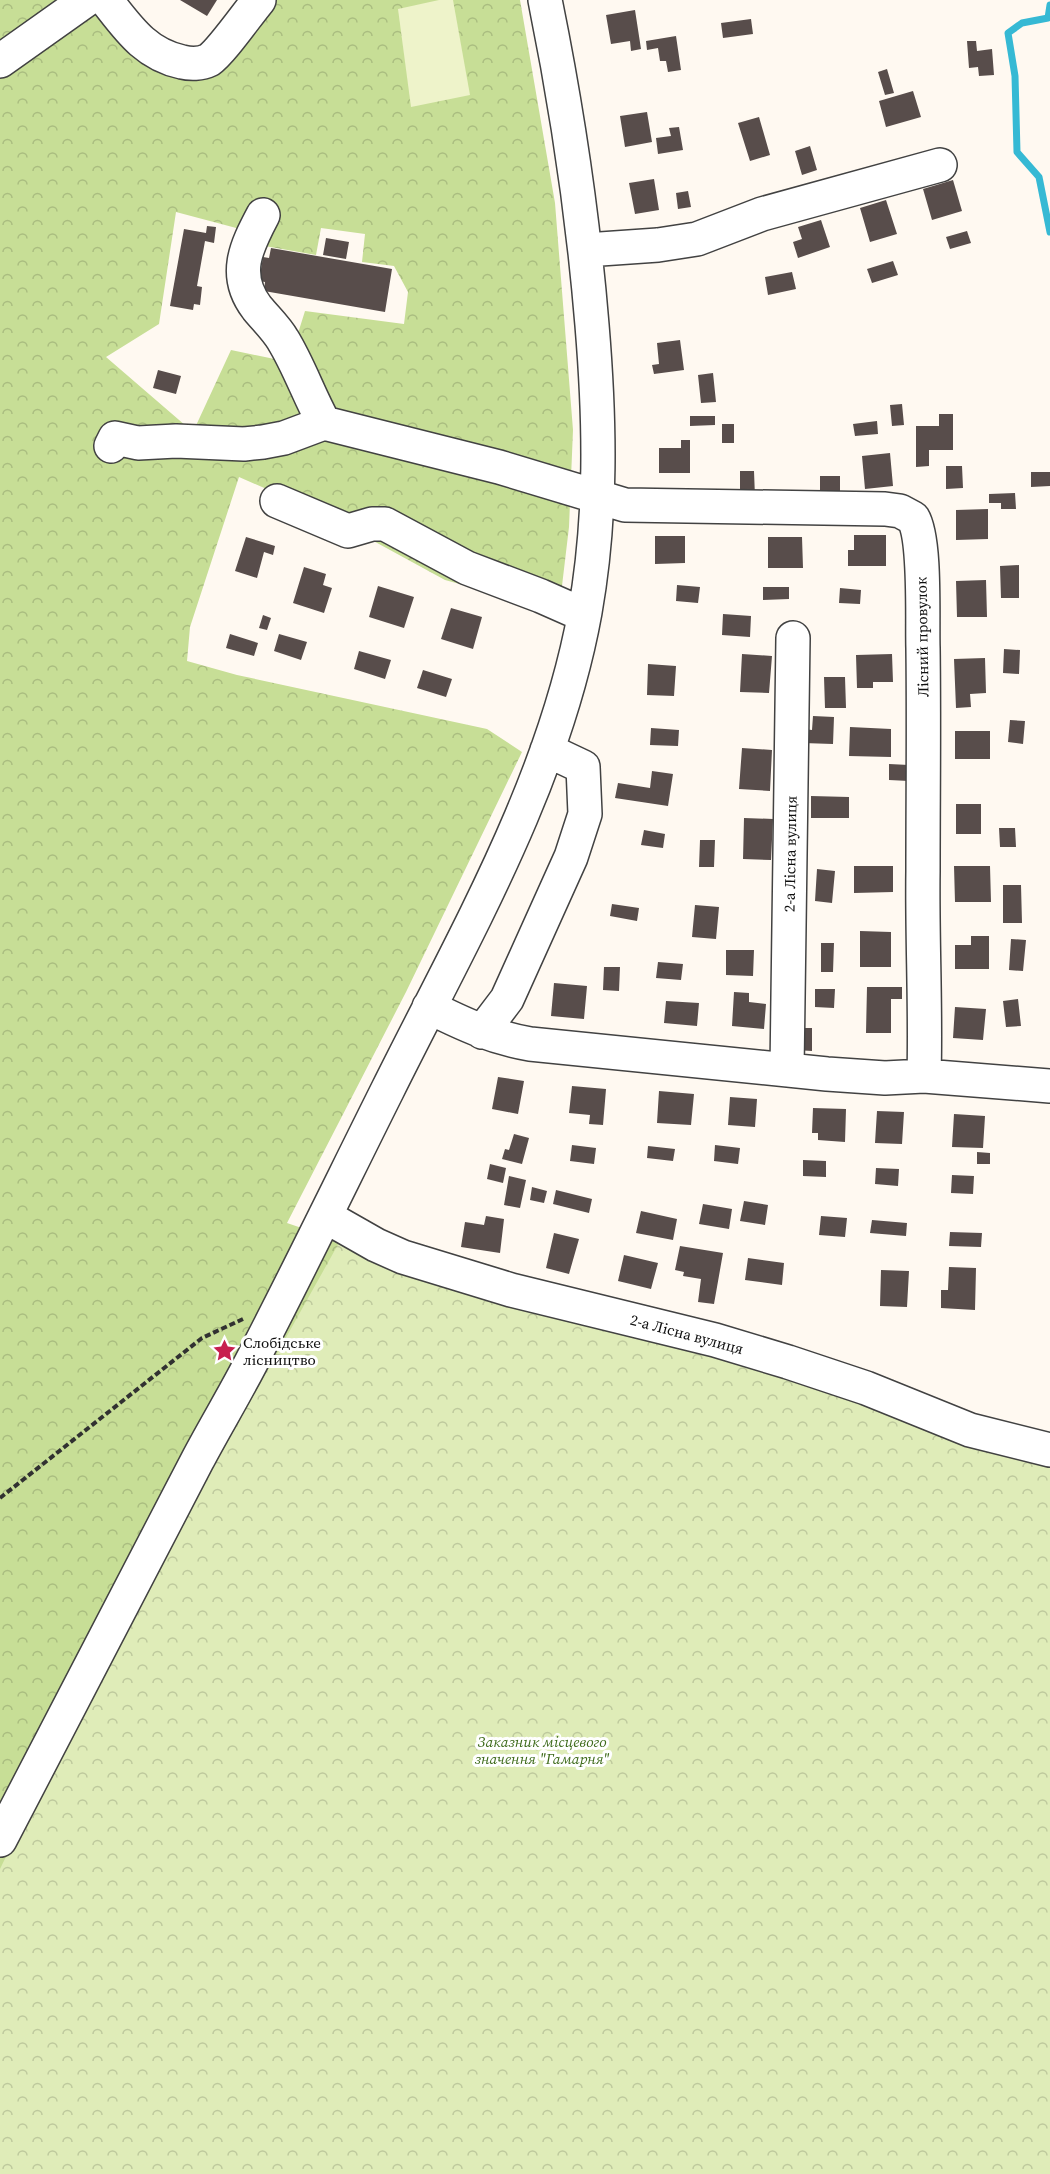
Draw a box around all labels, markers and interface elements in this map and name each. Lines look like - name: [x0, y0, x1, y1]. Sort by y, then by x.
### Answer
- street label: Лісний провулок: [910, 576, 934, 697]
- street label: 2-а Лісна вулиця: [778, 796, 802, 912]
- street label: 2-а Лісна вулиця: [628, 1309, 746, 1359]
- place label: Слобідське лісництво: [243, 1332, 321, 1370]
- place icon: Слобідське лісництво: [212, 1338, 238, 1364]
- park label: Заказник місцевого значення "Гамарня": [475, 1731, 610, 1769]

